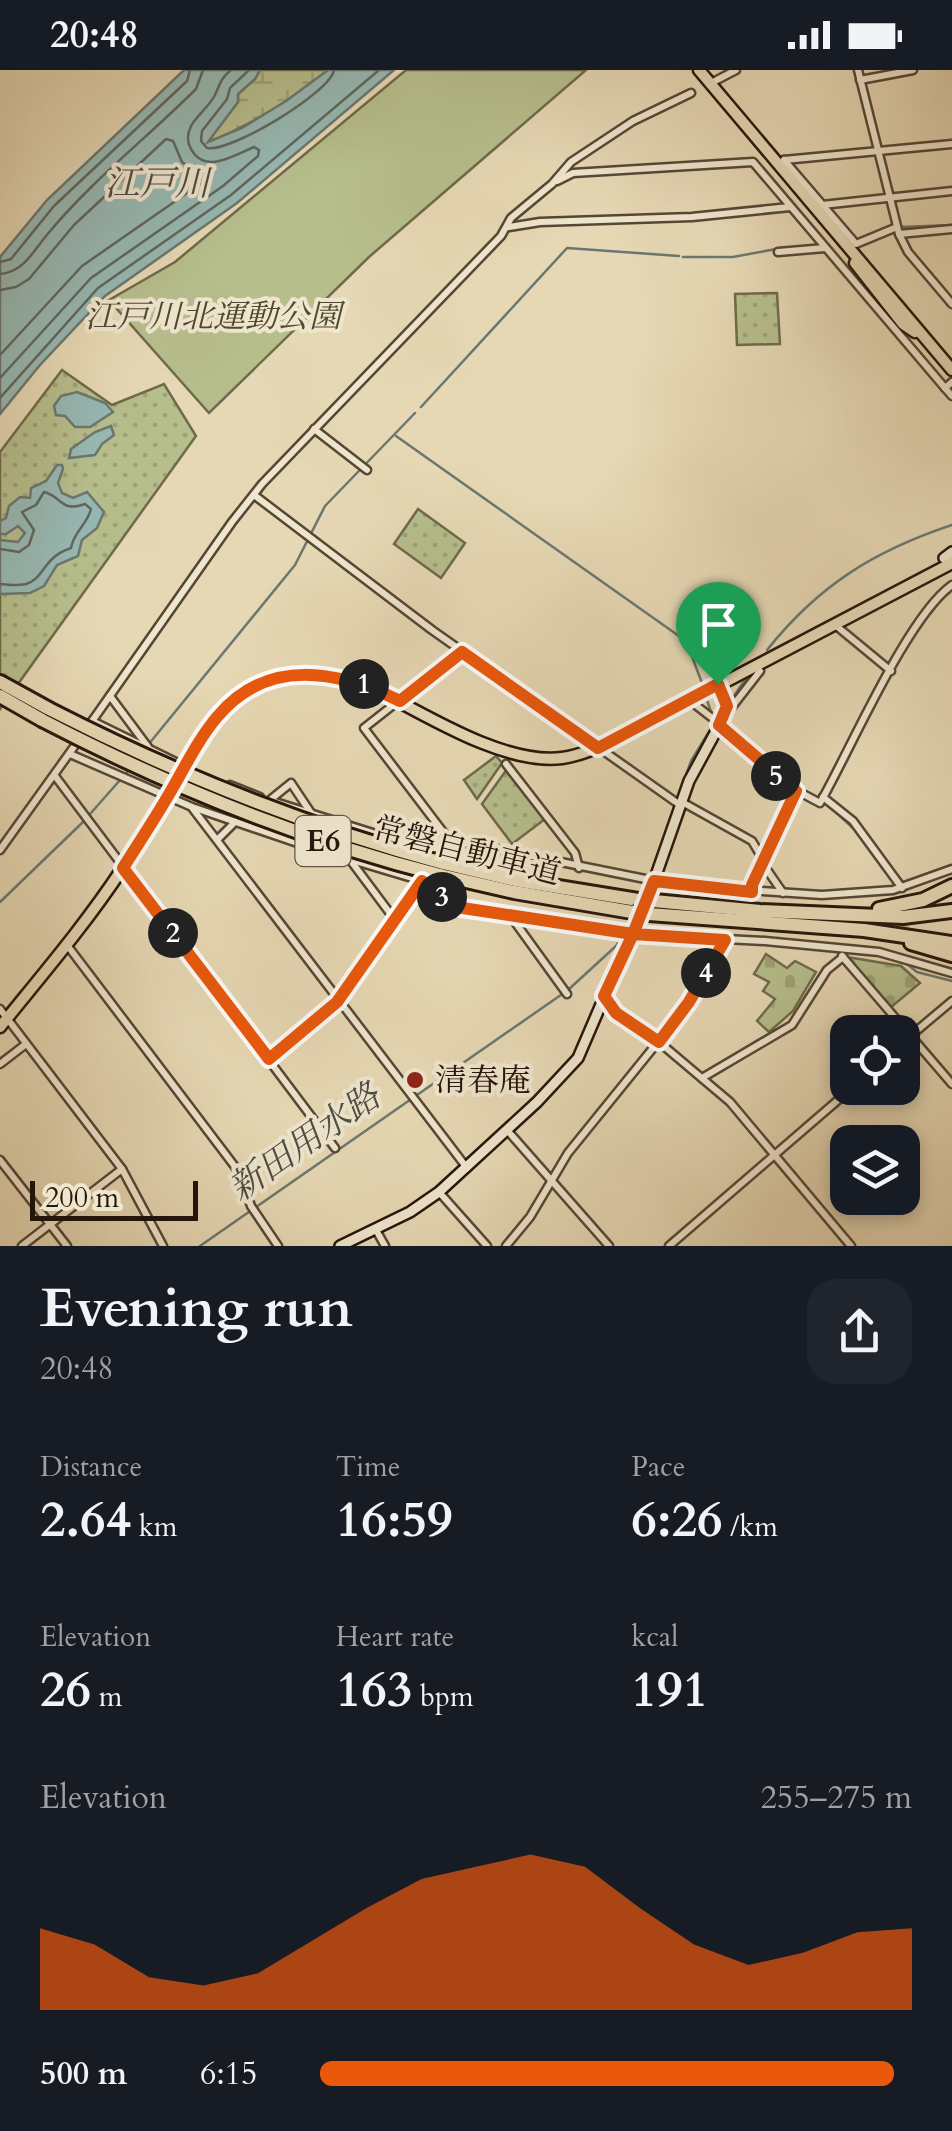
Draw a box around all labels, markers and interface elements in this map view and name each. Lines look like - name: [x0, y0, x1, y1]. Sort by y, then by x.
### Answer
- text: 20:48: [50, 9, 139, 61]
- water label: 江戸川: [104, 160, 213, 208]
- park label: 江戸川北運動公園: [85, 295, 346, 339]
- pin: [676, 582, 761, 685]
- icon: arrive: [691, 597, 746, 652]
- pin: 1: [339, 659, 389, 709]
- text: 1: [357, 665, 371, 703]
- pin: 5: [751, 751, 801, 801]
- text: 5: [769, 757, 783, 795]
- street label: 常磐自動車道: [368, 806, 565, 896]
- road number: E6: [296, 816, 350, 866]
- pin: 3: [417, 872, 467, 922]
- text: 3: [435, 878, 449, 916]
- pin: 2: [148, 908, 198, 958]
- text: 2: [166, 914, 180, 952]
- pin: 4: [681, 948, 731, 998]
- text: 4: [699, 954, 713, 992]
- map controls: [830, 1015, 920, 1215]
- button: locate: [830, 1015, 920, 1105]
- place label: 清春庵: [435, 1059, 531, 1103]
- marker: 清春庵: [404, 1069, 426, 1091]
- water label: 新田用水路: [219, 1072, 392, 1213]
- button: layers: [830, 1125, 920, 1215]
- scale bar: [30, 1176, 198, 1220]
- text: 200 m: [45, 1179, 119, 1217]
- text: Evening run: [40, 1272, 353, 1346]
- button: share: [807, 1279, 912, 1384]
- text: 20:48: [40, 1347, 114, 1391]
- text: Distance: [40, 1448, 142, 1486]
- text: Time: [336, 1448, 400, 1486]
- text: Pace: [631, 1448, 685, 1486]
- text: 2.64: [40, 1486, 131, 1554]
- text: 16:59: [336, 1486, 453, 1554]
- text: 6:26: [631, 1486, 723, 1554]
- text: km: [131, 1508, 178, 1546]
- text: /km: [723, 1508, 778, 1546]
- text: Elevation: [40, 1618, 151, 1656]
- text: Heart rate: [336, 1618, 454, 1656]
- text: kcal: [631, 1618, 678, 1656]
- text: 26: [40, 1656, 91, 1724]
- text: 163: [336, 1656, 413, 1724]
- text: 191: [631, 1656, 708, 1724]
- text: m: [91, 1678, 122, 1716]
- text: bpm: [413, 1678, 474, 1716]
- text: Elevation: [40, 1776, 167, 1820]
- text: 255–275 m: [760, 1776, 912, 1820]
- text: 500 m: [40, 2052, 127, 2096]
- text: 6:15: [200, 2052, 257, 2096]

